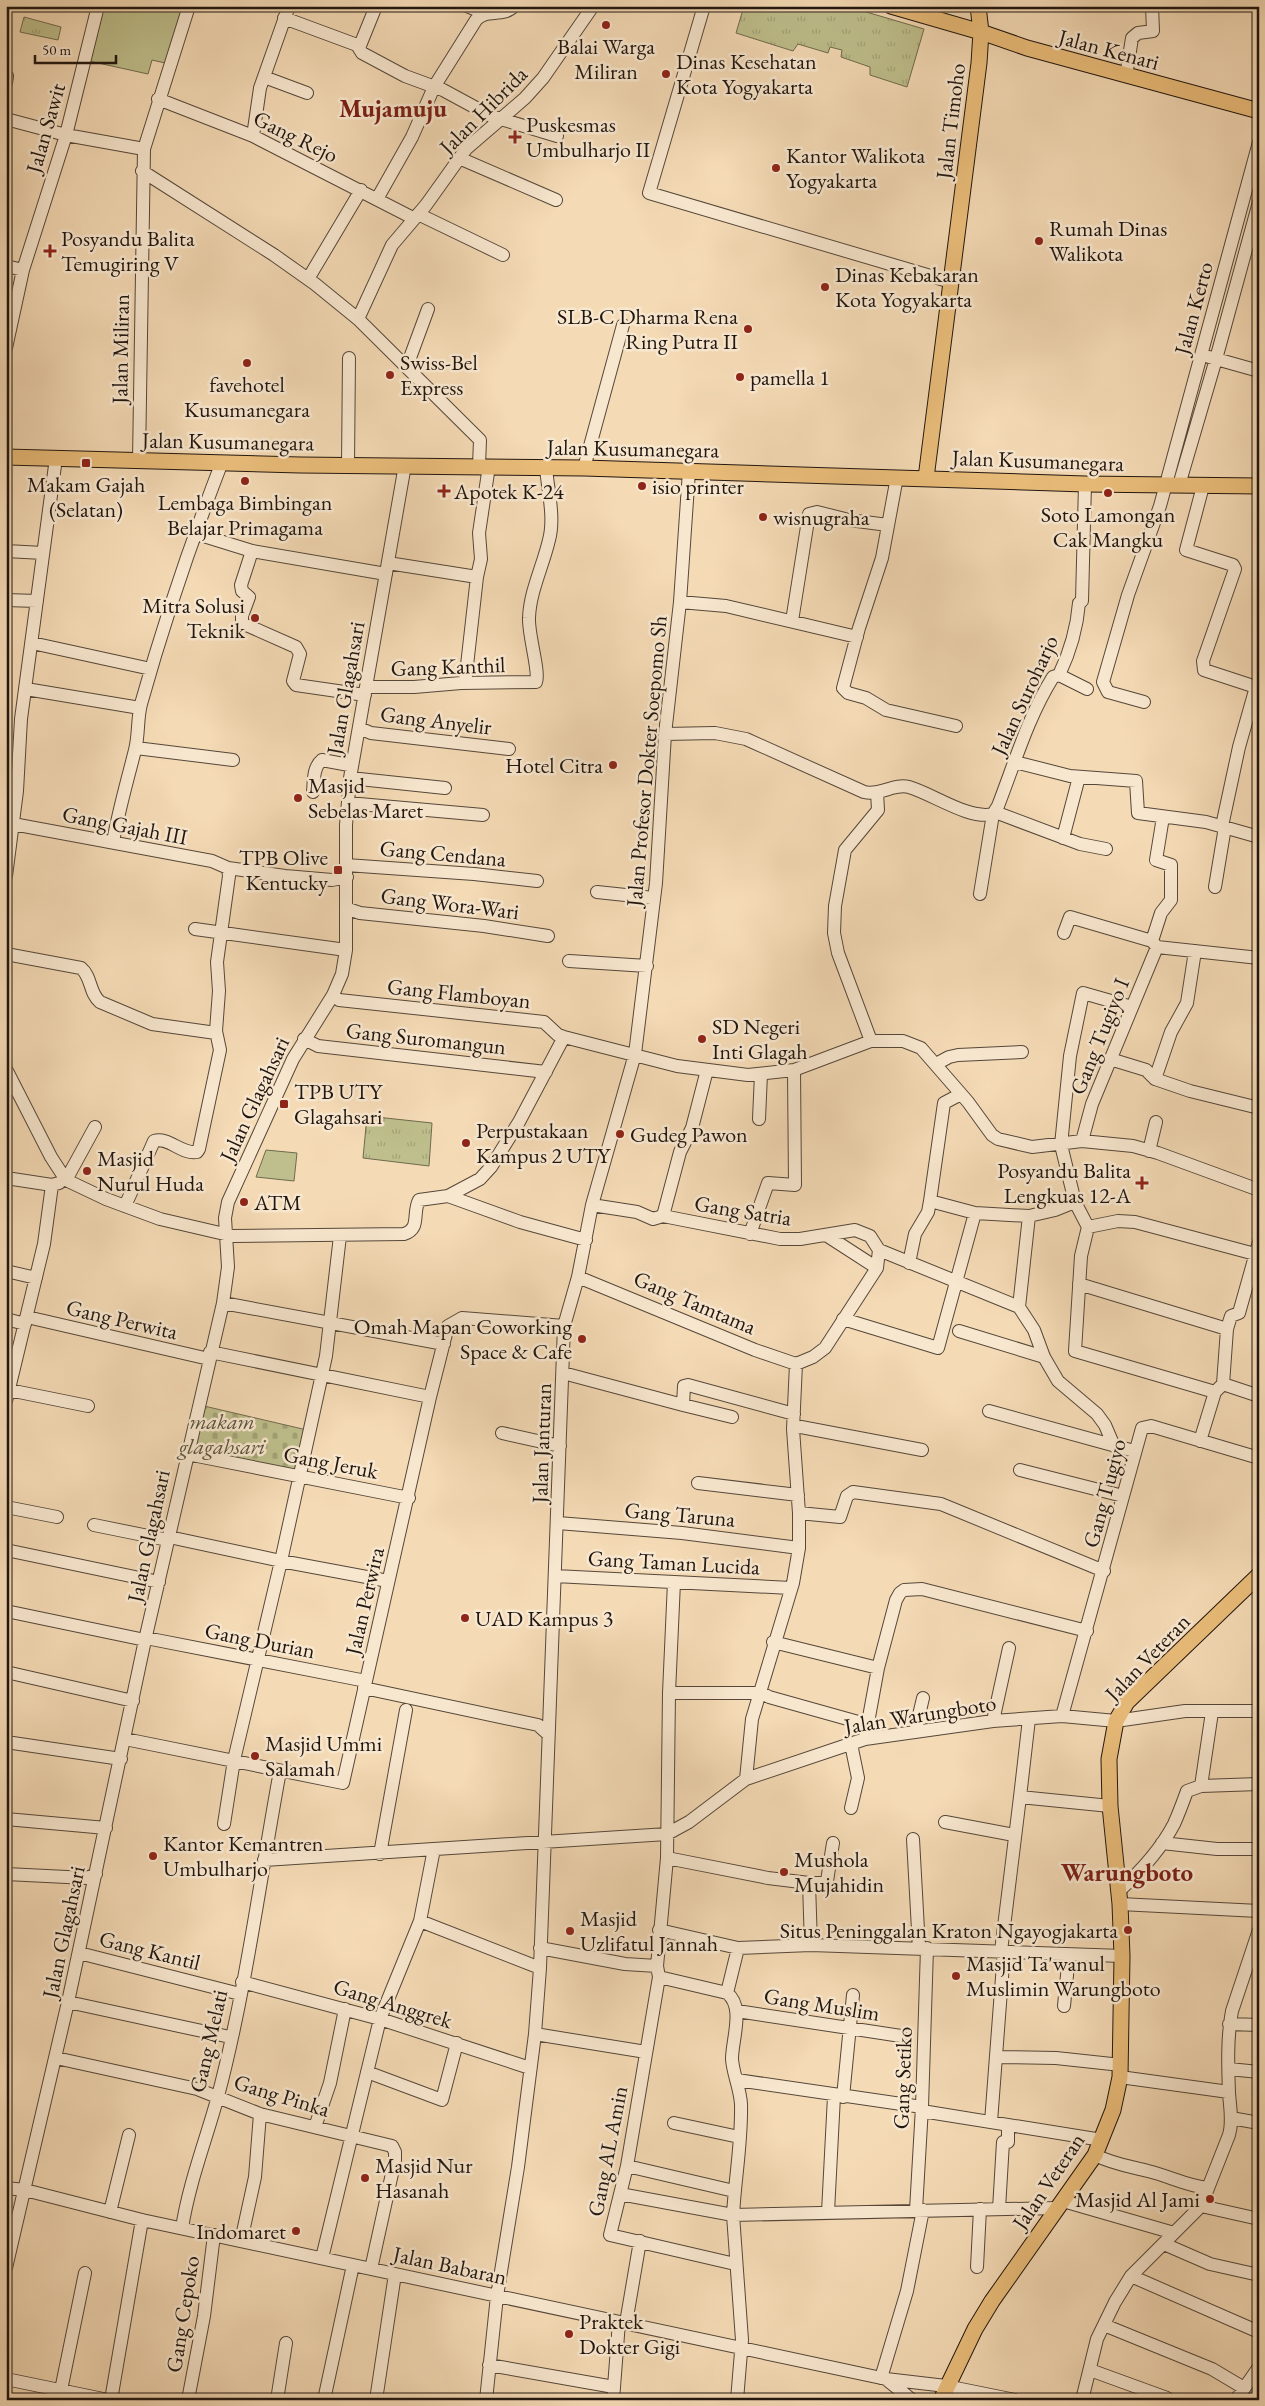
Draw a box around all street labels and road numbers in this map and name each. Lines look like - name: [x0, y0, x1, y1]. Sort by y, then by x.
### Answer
- street label: Jalan Kenari: [1053, 22, 1162, 77]
- street label: Jalan Hibrida: [432, 60, 534, 162]
- street label: Jalan Timoho: [929, 61, 972, 183]
- street label: Jalan Sawit: [18, 80, 72, 178]
- street label: Gang Rejo: [249, 104, 343, 169]
- street label: Jalan Kerto: [1167, 258, 1220, 360]
- street label: Jalan Miliran: [105, 293, 136, 406]
- street label: Jalan Kusumanegara: [140, 425, 315, 458]
- street label: Jalan Kusumanegara: [545, 432, 720, 465]
- street label: Jalan Kusumanegara: [949, 443, 1125, 478]
- street label: Jalan Profesor Dokter Soepomo Sh: [619, 614, 674, 910]
- street label: Jalan Glagahsari: [319, 619, 371, 759]
- street label: Jalan Suroharjo: [983, 630, 1065, 762]
- street label: Gang Kanthil: [390, 650, 506, 683]
- street label: Gang Anyelir: [379, 699, 494, 742]
- street label: Gang Gajah III: [60, 799, 190, 852]
- street label: Gang Cendana: [379, 834, 507, 873]
- street label: Gang Wora-Wari: [379, 881, 521, 926]
- street label: Gang Flamboyan: [386, 972, 533, 1015]
- street label: Gang Tugiyo I: [1063, 973, 1136, 1099]
- street label: Gang Suromangun: [344, 1016, 508, 1061]
- street label: Jalan Glagahsari: [212, 1032, 296, 1168]
- street label: Gang Satria: [692, 1189, 794, 1233]
- street label: Gang Tamtama: [629, 1264, 761, 1341]
- street label: Gang Perwita: [63, 1293, 181, 1346]
- street label: Jalan Janturan: [525, 1382, 558, 1506]
- street label: Gang Tugiyo: [1076, 1435, 1133, 1551]
- street label: Gang Jeruk: [281, 1439, 381, 1486]
- street label: Jalan Glagahsari: [120, 1467, 177, 1607]
- street label: Gang Taruna: [623, 1495, 737, 1534]
- street label: Jalan Perwira: [338, 1544, 391, 1660]
- street label: Gang Taman Lucida: [587, 1544, 761, 1581]
- street label: Jalan Veteran: [1097, 1607, 1197, 1709]
- street label: Gang Durian: [202, 1616, 318, 1665]
- street label: Jalan Warungboto: [840, 1688, 998, 1741]
- street label: Jalan Glagahsari: [35, 1863, 92, 2003]
- street label: Gang Kantil: [96, 1924, 204, 1977]
- street label: Gang Anggrek: [330, 1972, 456, 2035]
- street label: Gang Muslim: [762, 1981, 882, 2028]
- street label: Gang Melati: [183, 1987, 234, 2095]
- street label: Gang Setiko: [886, 2026, 919, 2130]
- street label: Gang Pinka: [230, 2067, 333, 2124]
- street label: Gang AL Amin: [581, 2083, 634, 2219]
- street label: Jalan Veteran: [1004, 2127, 1092, 2237]
- street label: Jalan Babaran: [388, 2239, 510, 2292]
- street label: Gang Cepoko: [159, 2254, 206, 2375]

